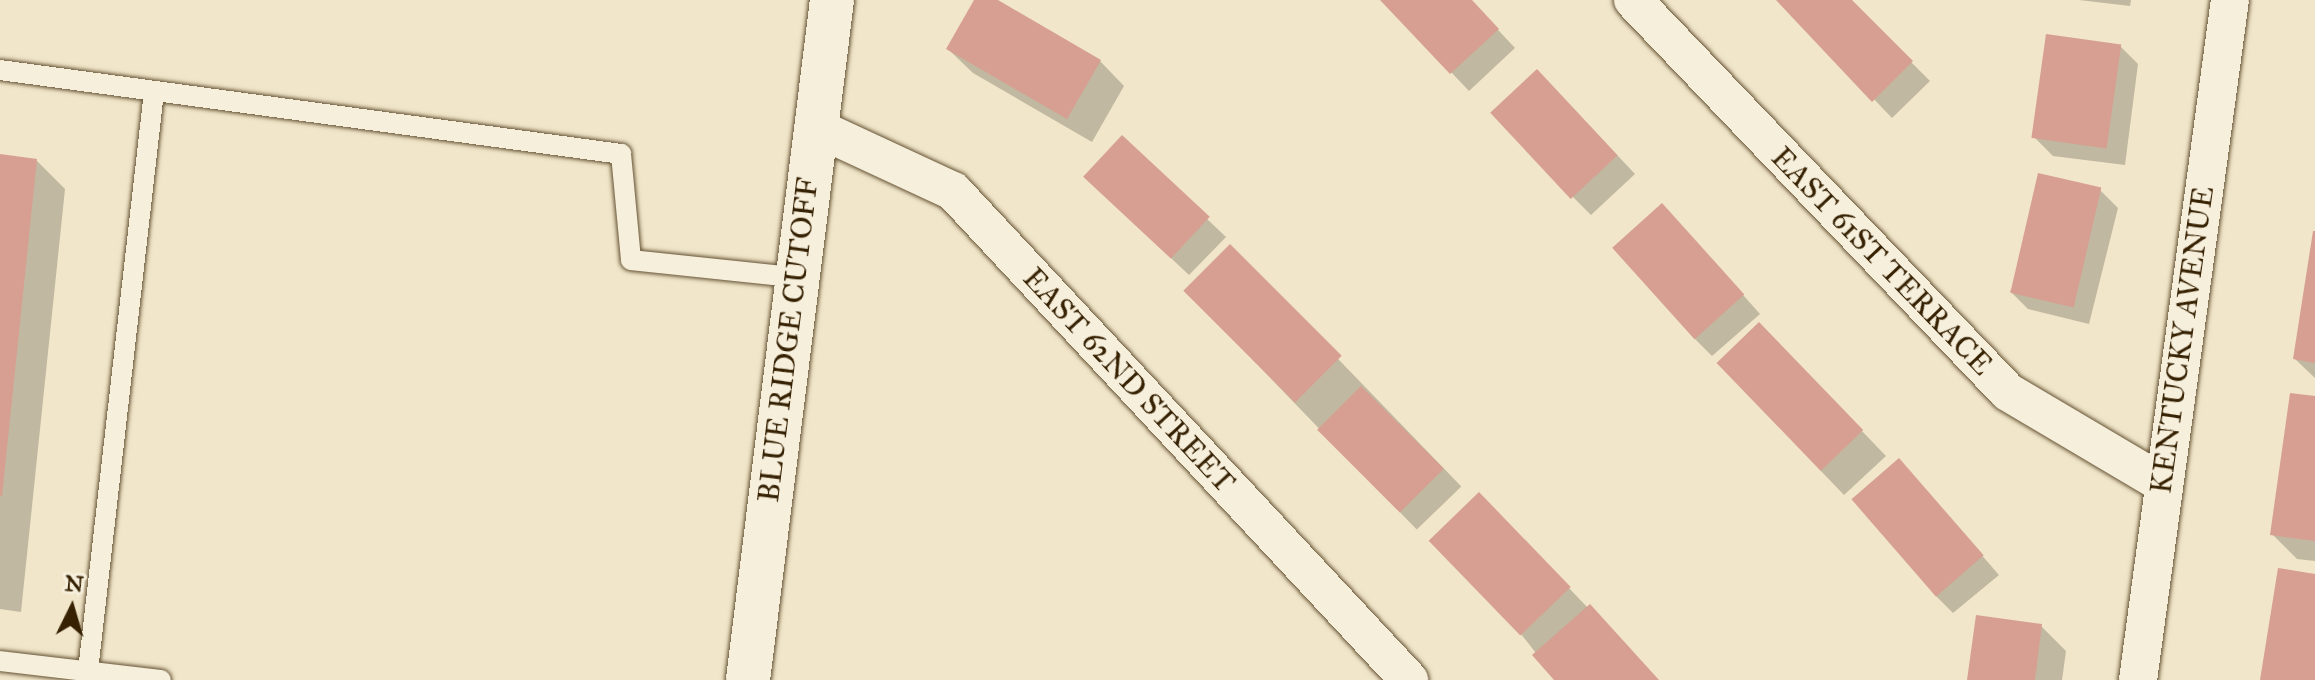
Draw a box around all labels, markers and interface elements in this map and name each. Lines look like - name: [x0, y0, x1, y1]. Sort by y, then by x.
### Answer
- street label: EAST 61ST TERRACE: [1764, 140, 2000, 382]
- street label: BLUE RIDGE CUTOFF: [750, 176, 826, 504]
- street label: KENTUCKY AVENUE: [2143, 184, 2221, 496]
- street label: EAST 62ND STREET: [1016, 260, 1242, 500]
- north arrow: [32, 568, 112, 648]
- text: N: [64, 569, 85, 598]

